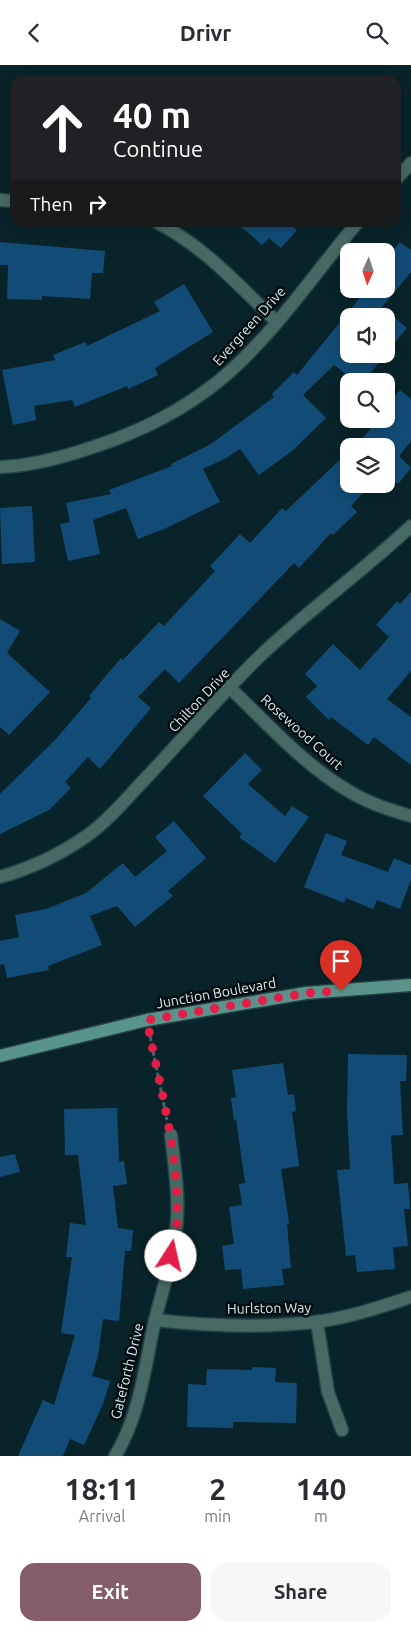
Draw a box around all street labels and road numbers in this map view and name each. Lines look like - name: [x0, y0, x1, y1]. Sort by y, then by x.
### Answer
- street label: Evergreen Drive: [209, 283, 289, 369]
- street label: Chilton Drive: [165, 665, 233, 735]
- street label: Rosewood Court: [258, 691, 347, 773]
- street label: Junction Boulevard: [155, 975, 277, 1011]
- street label: Hurlston Way: [227, 1299, 312, 1317]
- street label: Gateforth Drive: [107, 1321, 147, 1421]

